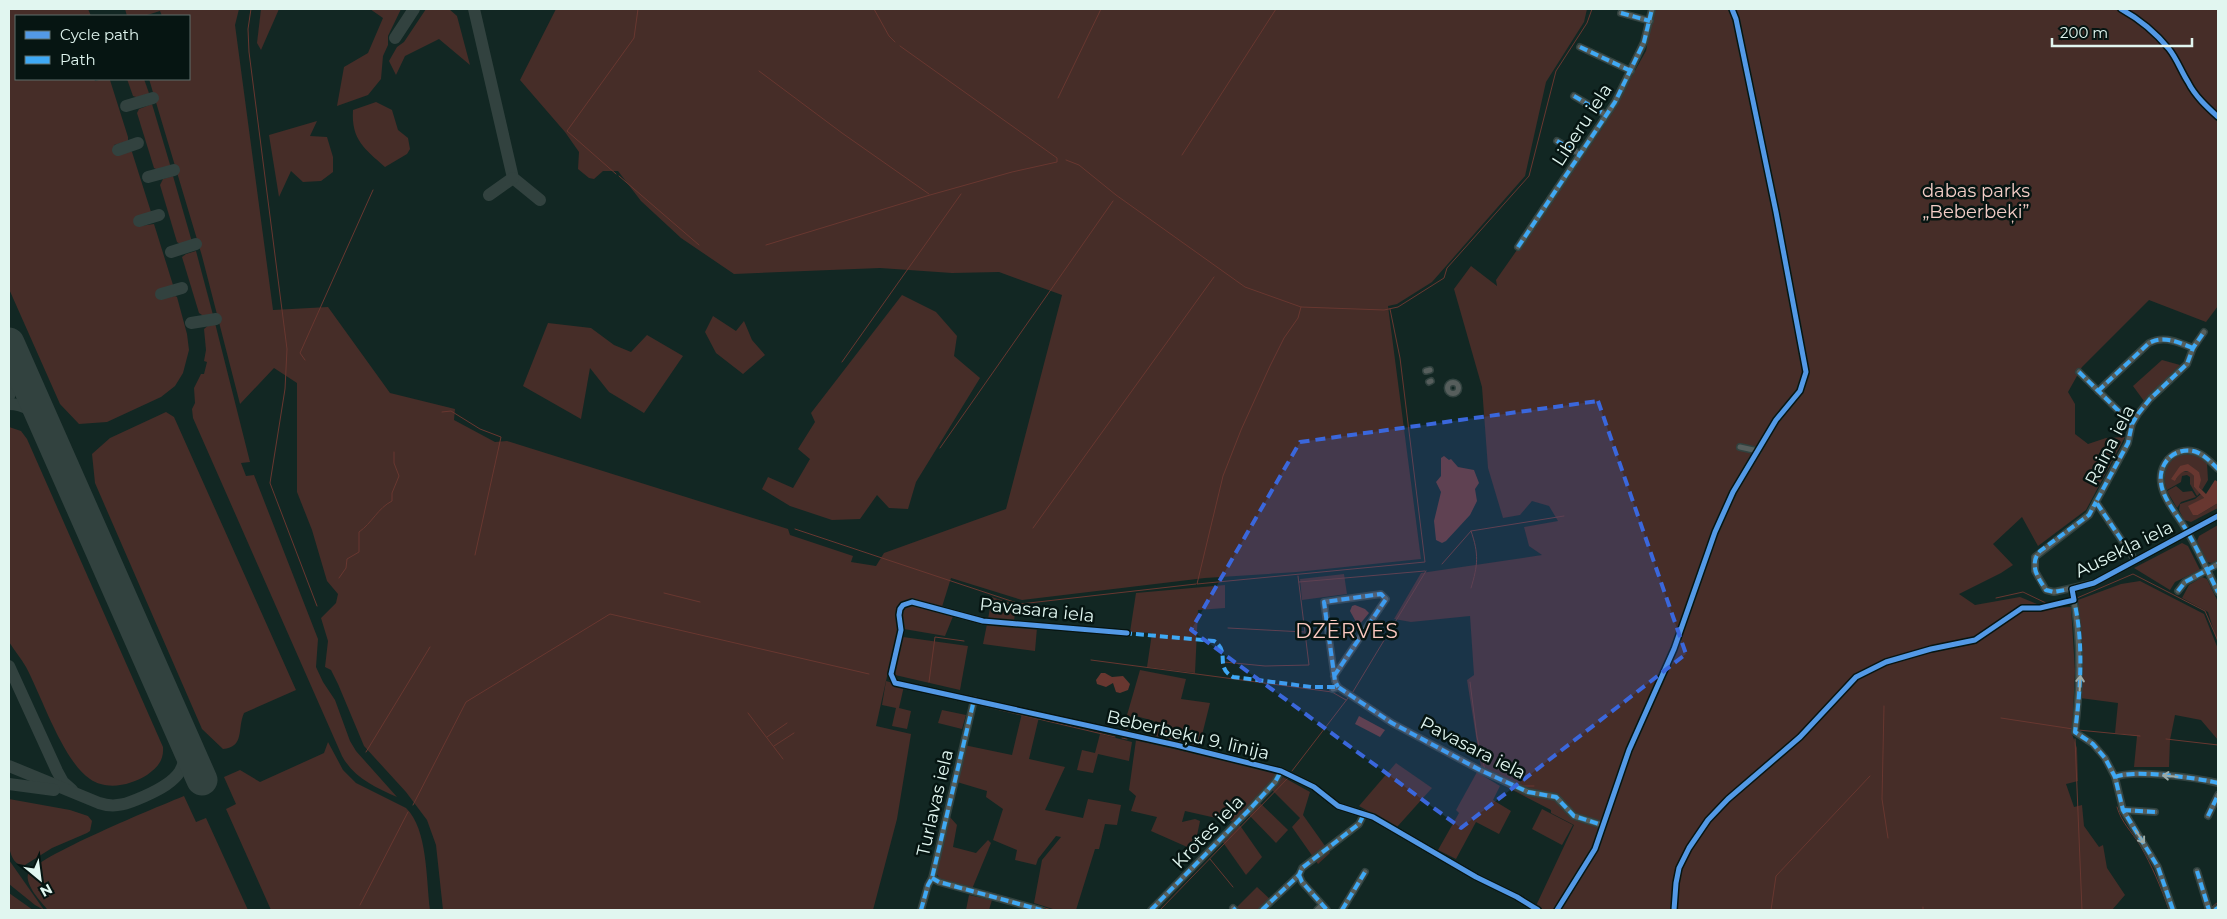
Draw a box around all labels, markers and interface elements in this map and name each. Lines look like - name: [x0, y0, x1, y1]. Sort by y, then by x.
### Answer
- legend: [15, 15, 190, 80]
- scale bar: [2052, 15, 2192, 47]
- text: 200 m: [2060, 23, 2108, 42]
- text: Cycle path: [60, 25, 139, 44]
- text: Path: [60, 50, 96, 69]
- street label: Liberu iela: [1547, 80, 1617, 170]
- park label: dabas parks „Beberbeķi”: [1922, 180, 2030, 224]
- street label: Raiņa iela: [2080, 401, 2140, 489]
- street label: Ausekļa iela: [2071, 516, 2177, 583]
- street label: Pavasara iela: [978, 593, 1096, 627]
- district label: DZĒRVES: [1295, 619, 1399, 643]
- one-way arrow: [2075, 675, 2084, 691]
- street label: Beberbeķu 9. līnija: [1104, 706, 1272, 765]
- street label: Pavasara iela: [1417, 712, 1529, 784]
- street label: Turlavas iela: [912, 747, 958, 859]
- one-way arrow: [2163, 772, 2179, 781]
- street label: Krotes iela: [1168, 791, 1248, 873]
- one-way arrow: [2135, 830, 2145, 844]
- north arrow: [15, 854, 65, 904]
- text: N: [37, 880, 56, 901]

